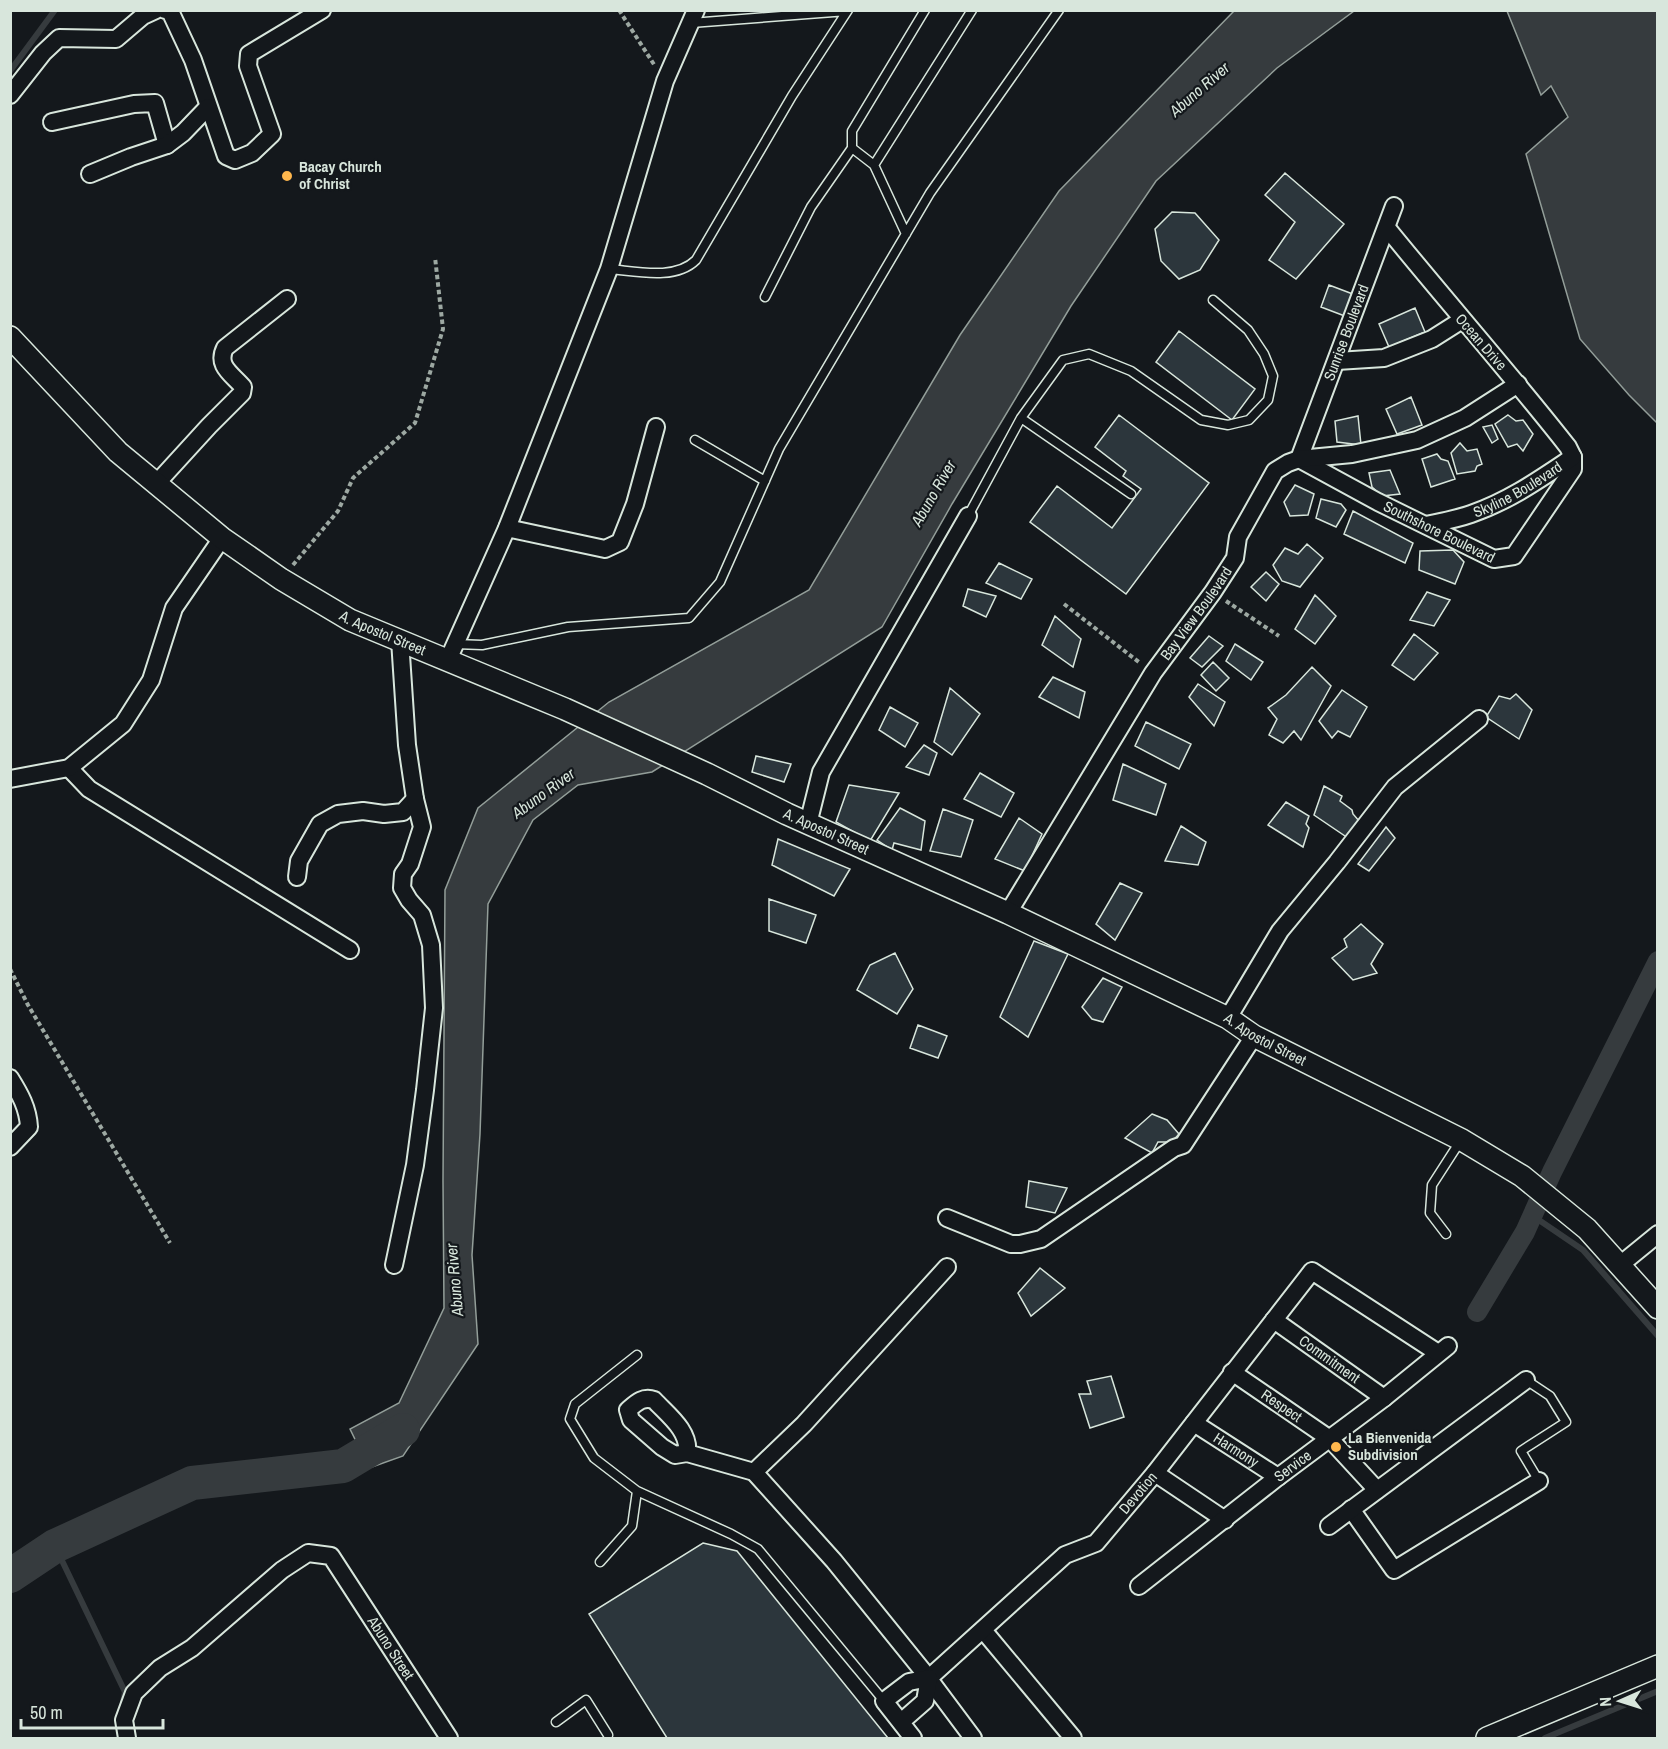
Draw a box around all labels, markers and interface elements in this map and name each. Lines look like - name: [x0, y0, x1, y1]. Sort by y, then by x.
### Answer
- water label: Abuno River: [1164, 56, 1234, 122]
- place label: Bacay Church of Christ: [299, 156, 382, 194]
- marker: Bacay Church of Christ: [280, 169, 294, 183]
- street label: Sunrise Boulevard: [1318, 281, 1374, 384]
- street label: Ocean Drive: [1451, 309, 1512, 375]
- water label: Abuno River: [905, 455, 961, 531]
- street label: Skyline Boulevard: [1470, 456, 1566, 522]
- street label: Southshore Boulevard: [1380, 495, 1499, 568]
- street label: Bay View Boulevard: [1155, 562, 1237, 664]
- street label: A. Apostol Street: [335, 605, 430, 660]
- water label: Abuno River: [506, 762, 579, 824]
- street label: A. Apostol Street: [779, 802, 873, 860]
- street label: A. Apostol Street: [1219, 1007, 1311, 1071]
- water label: Abuno River: [440, 1242, 468, 1318]
- street label: Commitment: [1295, 1330, 1365, 1388]
- street label: Respect: [1257, 1384, 1307, 1427]
- street label: Harmony: [1210, 1427, 1264, 1472]
- place label: La Bienvenida Subdivision: [1348, 1427, 1432, 1465]
- marker: La Bienvenida Subdivision: [1329, 1440, 1343, 1454]
- street label: Service: [1269, 1445, 1316, 1487]
- street label: Devotion: [1114, 1467, 1162, 1518]
- street label: Abuno Street: [362, 1611, 420, 1684]
- north arrow: [1590, 1671, 1650, 1731]
- scale bar: [21, 1692, 164, 1730]
- text: N: [1594, 1696, 1616, 1707]
- text: 50 m: [30, 1700, 63, 1725]

